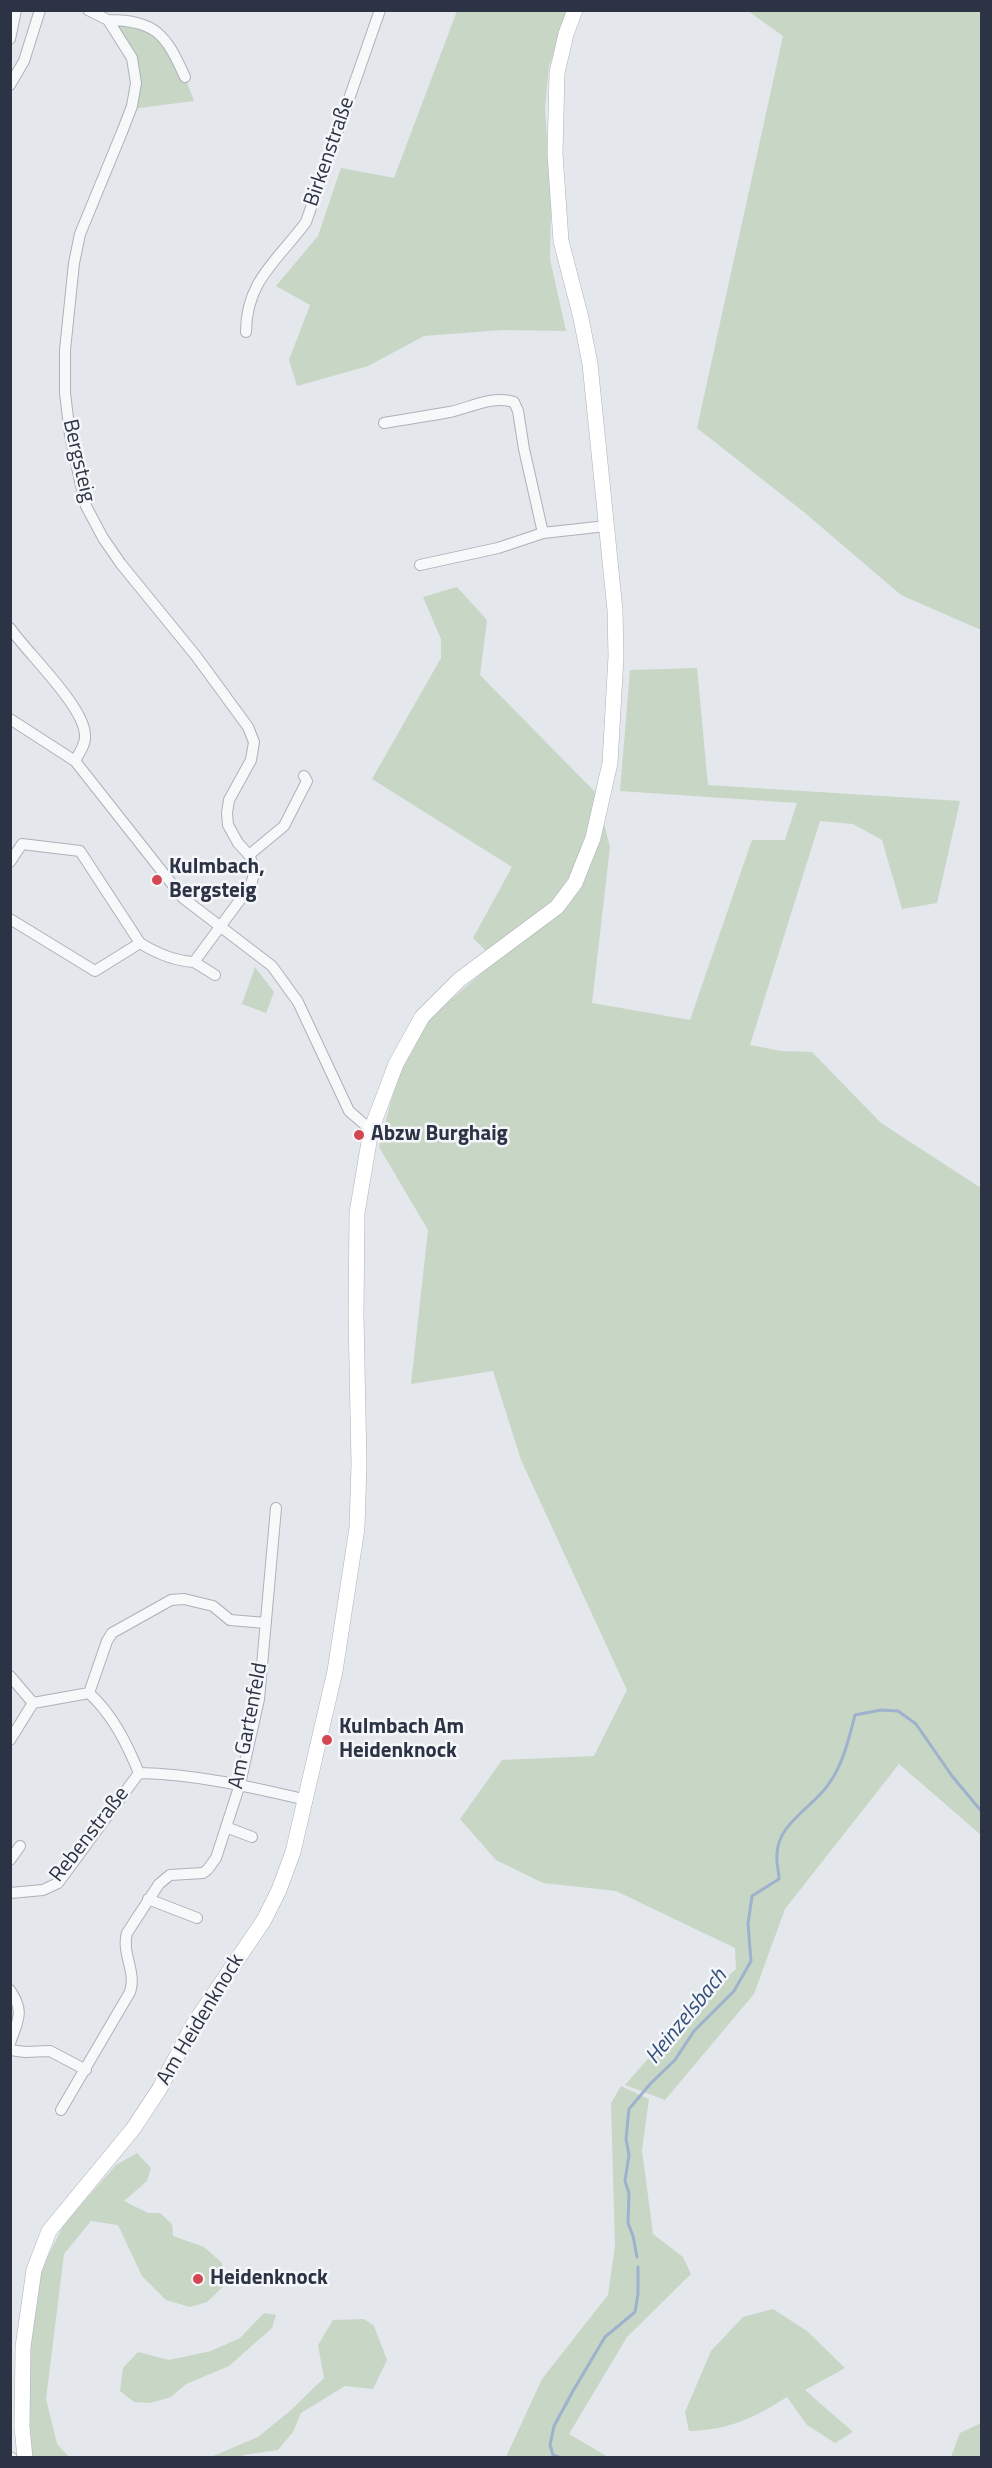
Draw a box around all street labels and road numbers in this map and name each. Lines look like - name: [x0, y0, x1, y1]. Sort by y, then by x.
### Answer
- street label: Birkenstraße: [300, 94, 360, 210]
- street label: Bergsteig: [56, 417, 100, 505]
- street label: Am Gartenfeld: [224, 1661, 274, 1791]
- street label: Rebenstraße: [45, 1782, 135, 1888]
- street label: Am Heidenknock: [152, 1950, 250, 2090]

